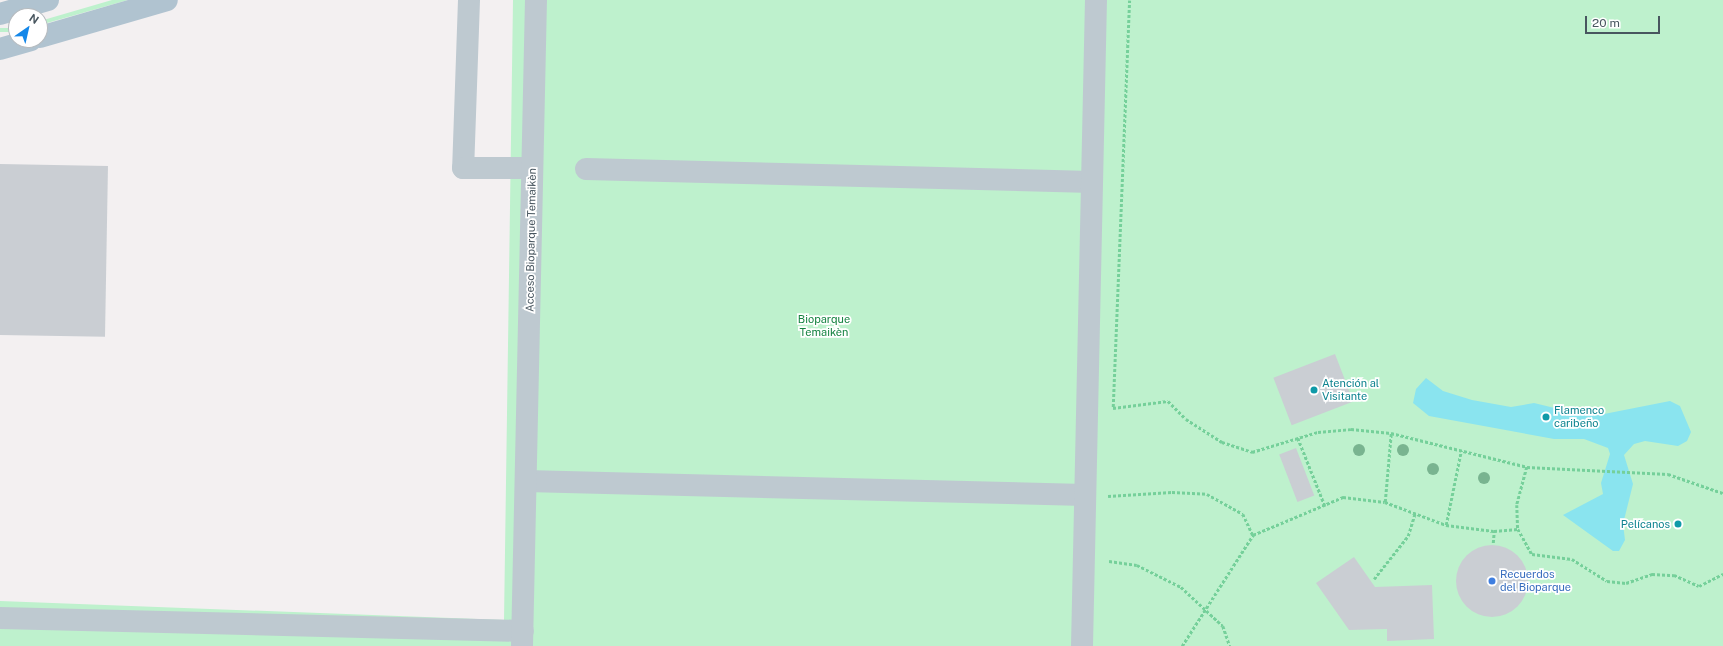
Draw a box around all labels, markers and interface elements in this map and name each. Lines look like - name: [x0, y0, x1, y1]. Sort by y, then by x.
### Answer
- north arrow: [8, 8, 48, 48]
- scale bar: [1587, 8, 1662, 34]
- text: N: [27, 11, 41, 26]
- text: 20 m: [1592, 16, 1620, 30]
- street label: Acceso Bioparque Temaikèn: [523, 168, 539, 312]
- park label: Bioparque Temaikèn: [798, 313, 850, 339]
- place label: Atención al Visitante: [1322, 377, 1379, 403]
- marker: Atención al Visitante: [1309, 385, 1319, 395]
- place label: Flamenco caribeño: [1554, 404, 1604, 430]
- marker: Flamenco caribeño: [1541, 412, 1551, 422]
- place label: Pelícanos: [1621, 517, 1670, 531]
- marker: Pelícanos: [1673, 519, 1683, 529]
- place label: Recuerdos del Bioparque: [1500, 568, 1571, 594]
- marker: Recuerdos del Bioparque: [1487, 576, 1497, 586]

